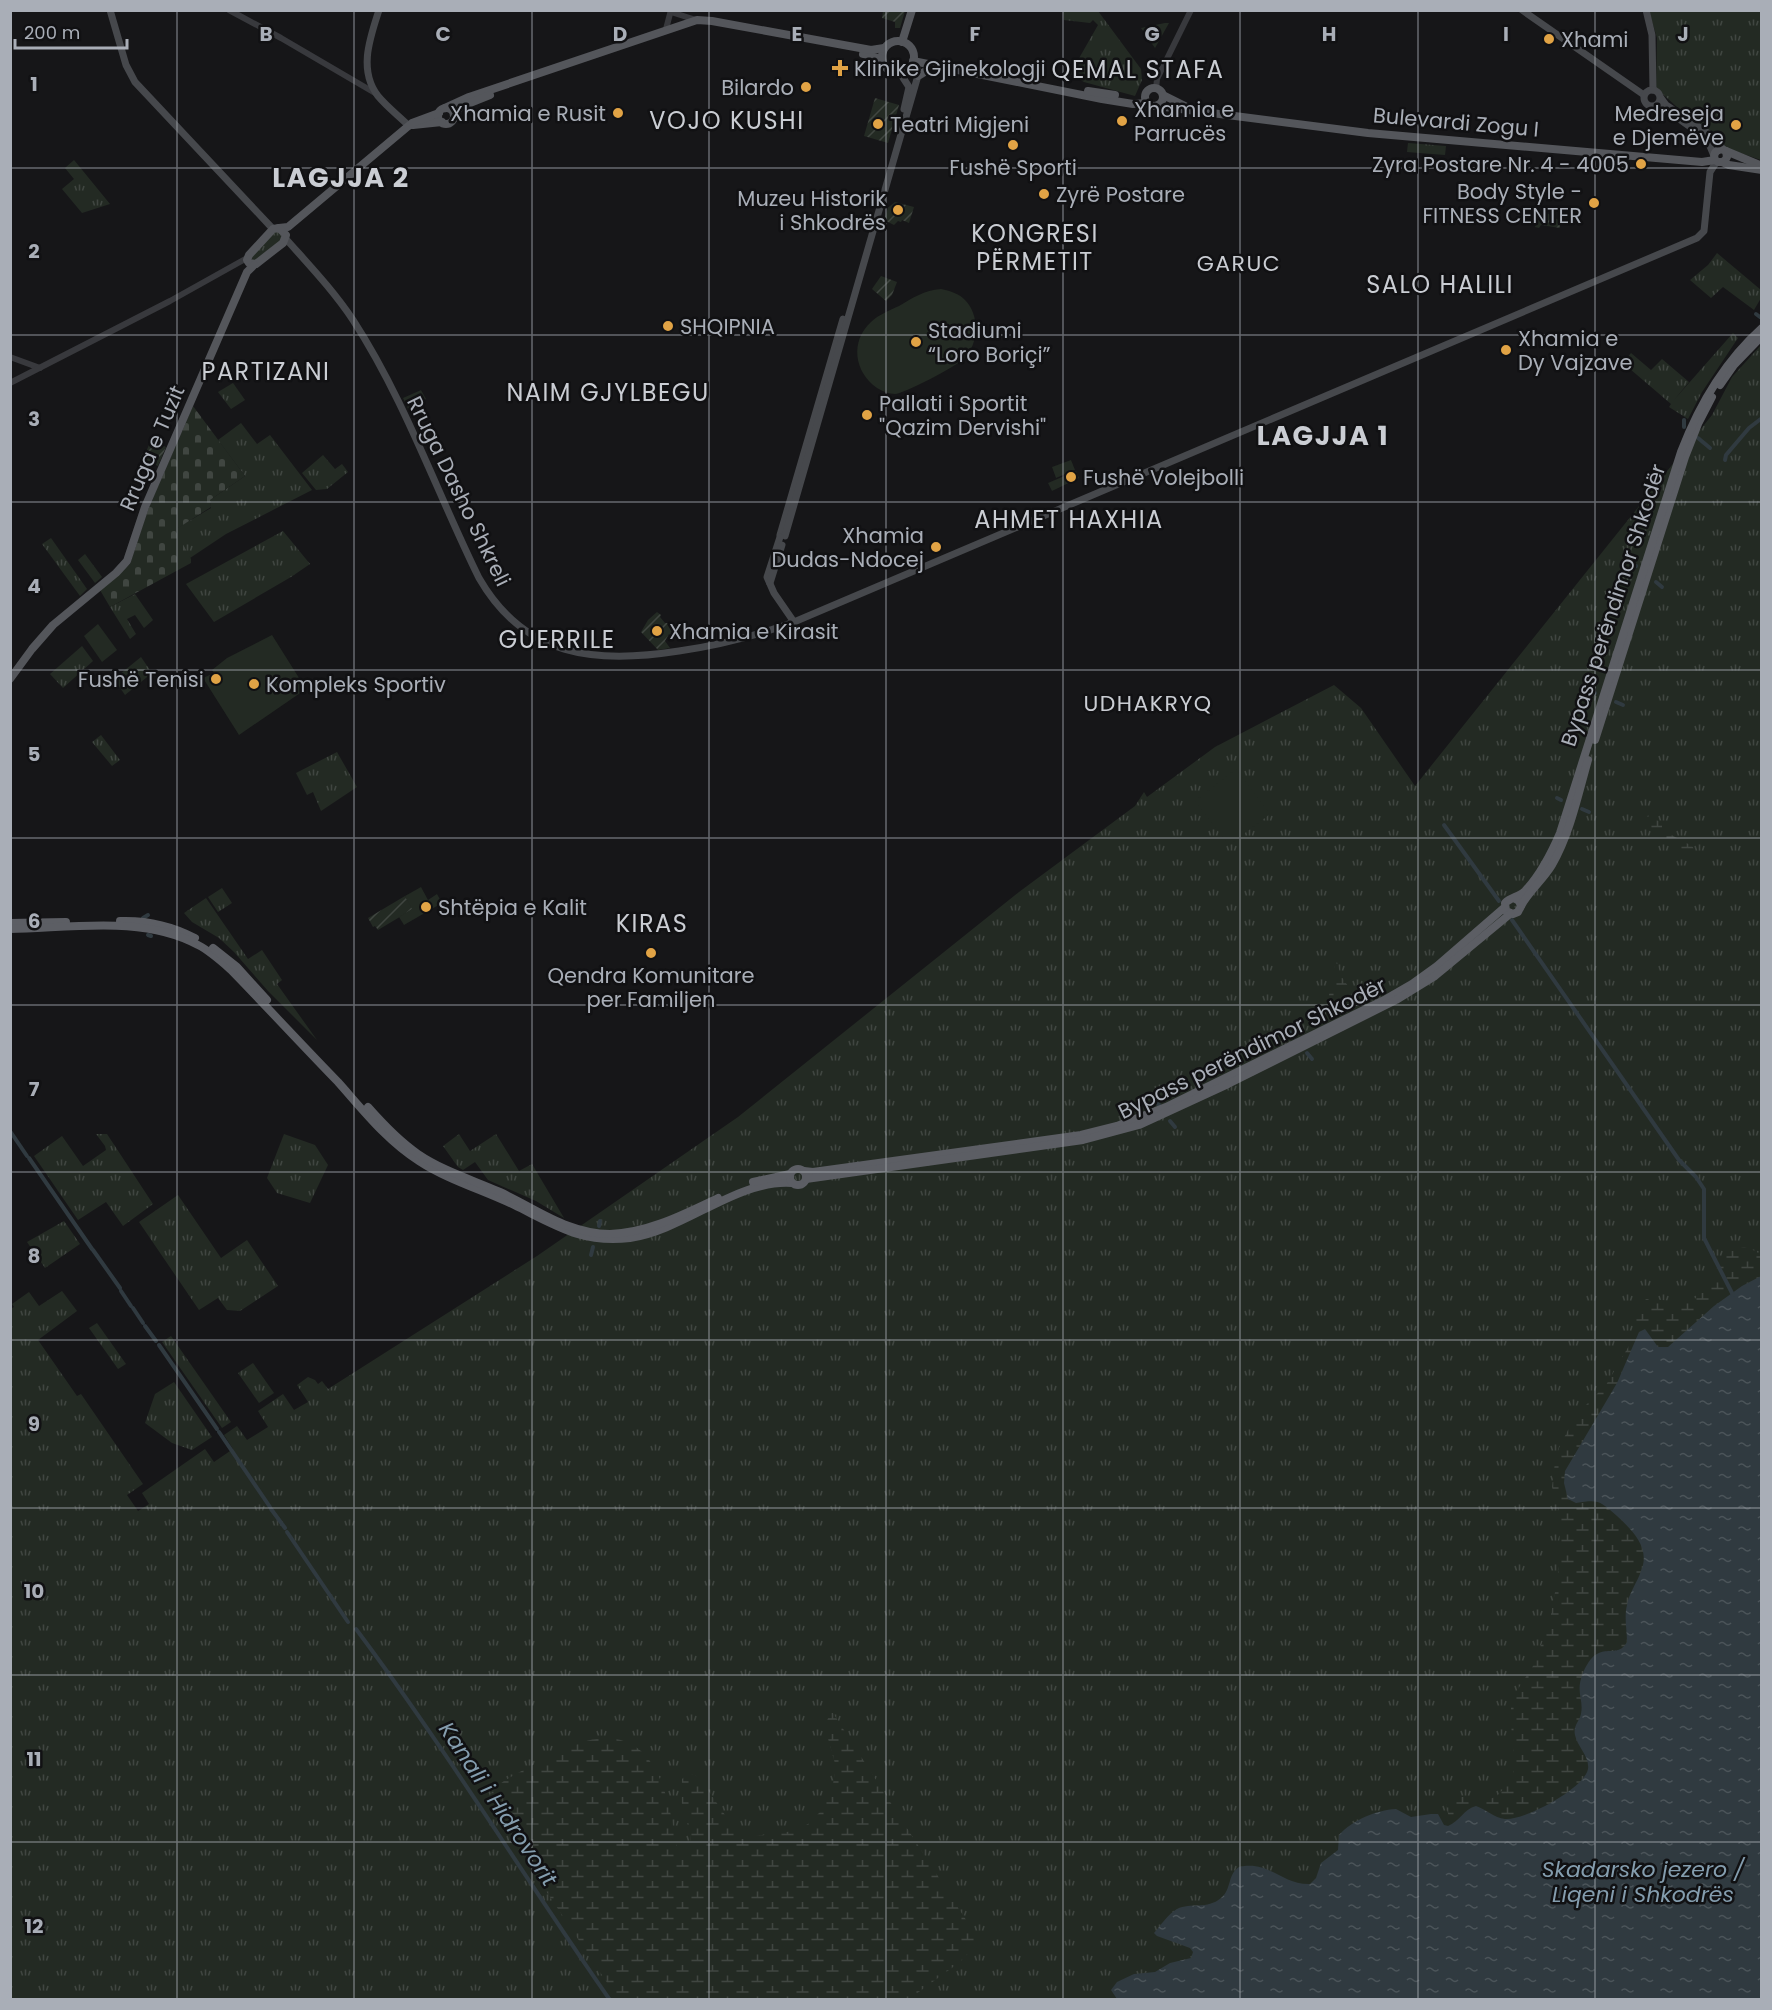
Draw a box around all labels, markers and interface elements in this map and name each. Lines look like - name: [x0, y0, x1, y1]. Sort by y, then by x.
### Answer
- scale bar: [15, 12, 128, 50]
- text: 200 m: [24, 20, 80, 45]
- text: B: [259, 20, 273, 48]
- text: C: [435, 20, 451, 48]
- text: D: [613, 20, 627, 48]
- text: E: [792, 20, 802, 48]
- text: F: [970, 20, 981, 48]
- text: G: [1144, 20, 1160, 48]
- text: H: [1322, 20, 1336, 48]
- text: I: [1503, 20, 1509, 48]
- text: J: [1677, 20, 1689, 48]
- place label: Xhami: [1561, 25, 1628, 54]
- marker: Xhami: [1542, 32, 1556, 46]
- district label: QEMAL STAFA: [1052, 53, 1224, 86]
- place label: Klinike Gjinekologji: [854, 54, 1046, 83]
- marker: Klinike Gjinekologji: [831, 59, 849, 77]
- text: 1: [30, 70, 38, 98]
- place label: Bilardo: [721, 73, 794, 102]
- marker: Bilardo: [799, 80, 813, 94]
- place label: Xhamia e Parrucës: [1134, 95, 1234, 148]
- place label: Xhamia e Rusit: [450, 99, 606, 128]
- place label: Medreseja e Djemëve: [1613, 99, 1724, 152]
- street label: Bulevardi Zogu I: [1372, 100, 1540, 144]
- district label: VOJO KUSHI: [649, 104, 805, 137]
- marker: Xhamia e Rusit: [611, 106, 625, 120]
- place label: Teatri Migjeni: [890, 110, 1029, 139]
- marker: Xhamia e Parrucës: [1115, 114, 1129, 128]
- marker: Teatri Migjeni: [871, 117, 885, 131]
- marker: Medreseja e Djemëve: [1729, 118, 1743, 132]
- marker: Fushë Sporti: [1006, 138, 1020, 152]
- place label: Zyra Postare Nr. 4 - 4005: [1372, 150, 1629, 179]
- place label: Fushë Sporti: [949, 153, 1077, 182]
- marker: Zyra Postare Nr. 4 - 4005: [1634, 157, 1648, 171]
- district label: LAGJJA 2: [272, 159, 410, 196]
- place label: Body Style - FITNESS CENTER: [1422, 177, 1582, 230]
- place label: Zyrë Postare: [1056, 180, 1185, 209]
- place label: Muzeu Historik i Shkodrës: [737, 184, 886, 237]
- marker: Zyrë Postare: [1037, 187, 1051, 201]
- marker: Body Style - FITNESS CENTER: [1587, 196, 1601, 210]
- marker: Muzeu Historik i Shkodrës: [891, 203, 905, 217]
- district label: KONGRESI PËRMETIT: [971, 217, 1099, 278]
- text: 2: [28, 237, 40, 265]
- district label: GARUC: [1197, 248, 1281, 279]
- district label: SALO HALILI: [1366, 268, 1514, 301]
- place label: SHQIPNIA: [680, 312, 775, 341]
- place label: Stadiumi “Loro Boriçi”: [928, 316, 1051, 369]
- marker: SHQIPNIA: [661, 319, 675, 333]
- place label: Xhamia e Dy Vajzave: [1518, 324, 1632, 377]
- marker: Stadiumi “Loro Boriçi”: [909, 335, 923, 349]
- marker: Xhamia e Dy Vajzave: [1499, 343, 1513, 357]
- district label: PARTIZANI: [202, 355, 331, 388]
- district label: NAIM GJYLBEGU: [506, 376, 710, 409]
- street label: Rruga e Tuzit: [113, 381, 191, 515]
- place label: Pallati i Sportit "Qazim Dervishi": [879, 389, 1046, 442]
- street label: Rruga Dasho Shkreli: [400, 391, 518, 591]
- text: 3: [28, 405, 40, 433]
- marker: Pallati i Sportit "Qazim Dervishi": [860, 408, 874, 422]
- district label: LAGJJA 1: [1257, 417, 1389, 454]
- street label: Bypass perëndimor Shkodër: [1554, 460, 1672, 750]
- place label: Fushë Volejbolli: [1083, 463, 1244, 492]
- marker: Fushë Volejbolli: [1064, 470, 1078, 484]
- district label: AHMET HAXHIA: [974, 503, 1164, 536]
- place label: Xhamia Dudas-Ndocej: [771, 521, 924, 574]
- marker: Xhamia Dudas-Ndocej: [929, 540, 943, 554]
- text: 4: [27, 572, 41, 600]
- place label: Xhamia e Kirasit: [669, 617, 838, 646]
- district label: GUERRILE: [499, 623, 615, 656]
- marker: Xhamia e Kirasit: [650, 624, 664, 638]
- place label: Fushë Tenisi: [78, 665, 204, 694]
- place label: Kompleks Sportiv: [266, 670, 446, 699]
- marker: Fushë Tenisi: [209, 672, 223, 686]
- marker: Kompleks Sportiv: [247, 677, 261, 691]
- district label: UDHAKRYQ: [1083, 688, 1213, 719]
- text: 5: [28, 740, 41, 768]
- place label: Shtëpia e Kalit: [438, 893, 587, 922]
- marker: Shtëpia e Kalit: [419, 900, 433, 914]
- text: 6: [28, 907, 40, 935]
- district label: KIRAS: [616, 907, 688, 940]
- marker: Qendra Komunitare per Familjen: [644, 946, 658, 960]
- place label: Qendra Komunitare per Familjen: [547, 961, 755, 1014]
- street label: Bypass perëndimor Shkodër: [1113, 970, 1391, 1126]
- text: 7: [29, 1075, 40, 1103]
- text: 8: [28, 1242, 40, 1270]
- text: 9: [28, 1410, 40, 1438]
- text: 10: [24, 1577, 44, 1605]
- water label: Kanali i Hidrovorit: [431, 1716, 565, 1893]
- text: 11: [26, 1745, 42, 1773]
- water label: Skadarsko jezero / Liqeni i Shkodrës: [1542, 1854, 1746, 1910]
- text: 12: [25, 1912, 43, 1940]

